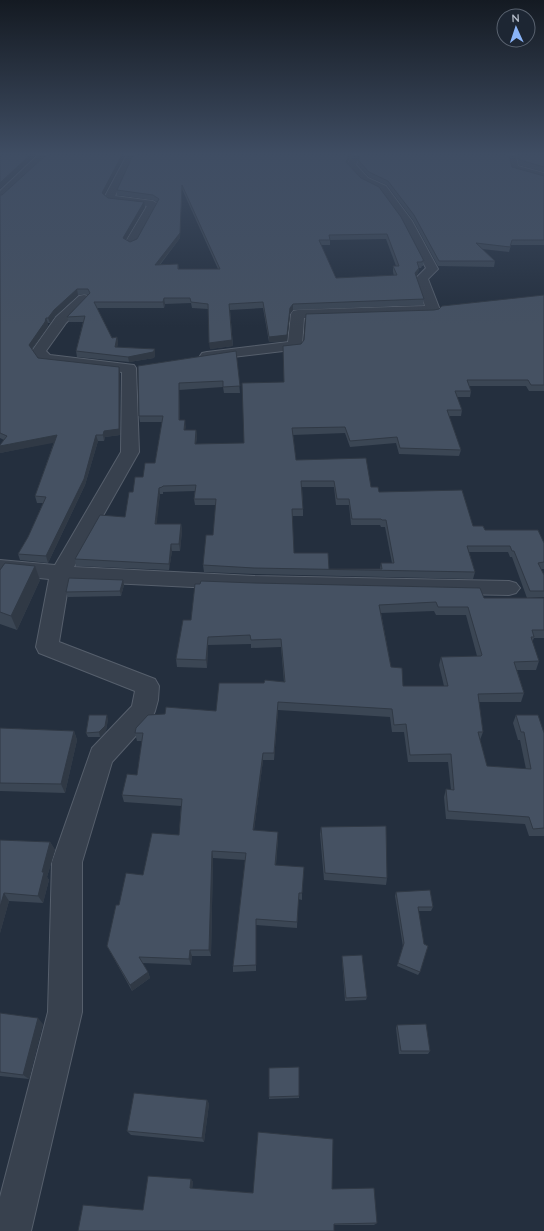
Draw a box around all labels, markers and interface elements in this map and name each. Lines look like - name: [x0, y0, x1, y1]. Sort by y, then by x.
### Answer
- north arrow: [496, 8, 536, 48]
- text: N: [511, 11, 520, 25]

